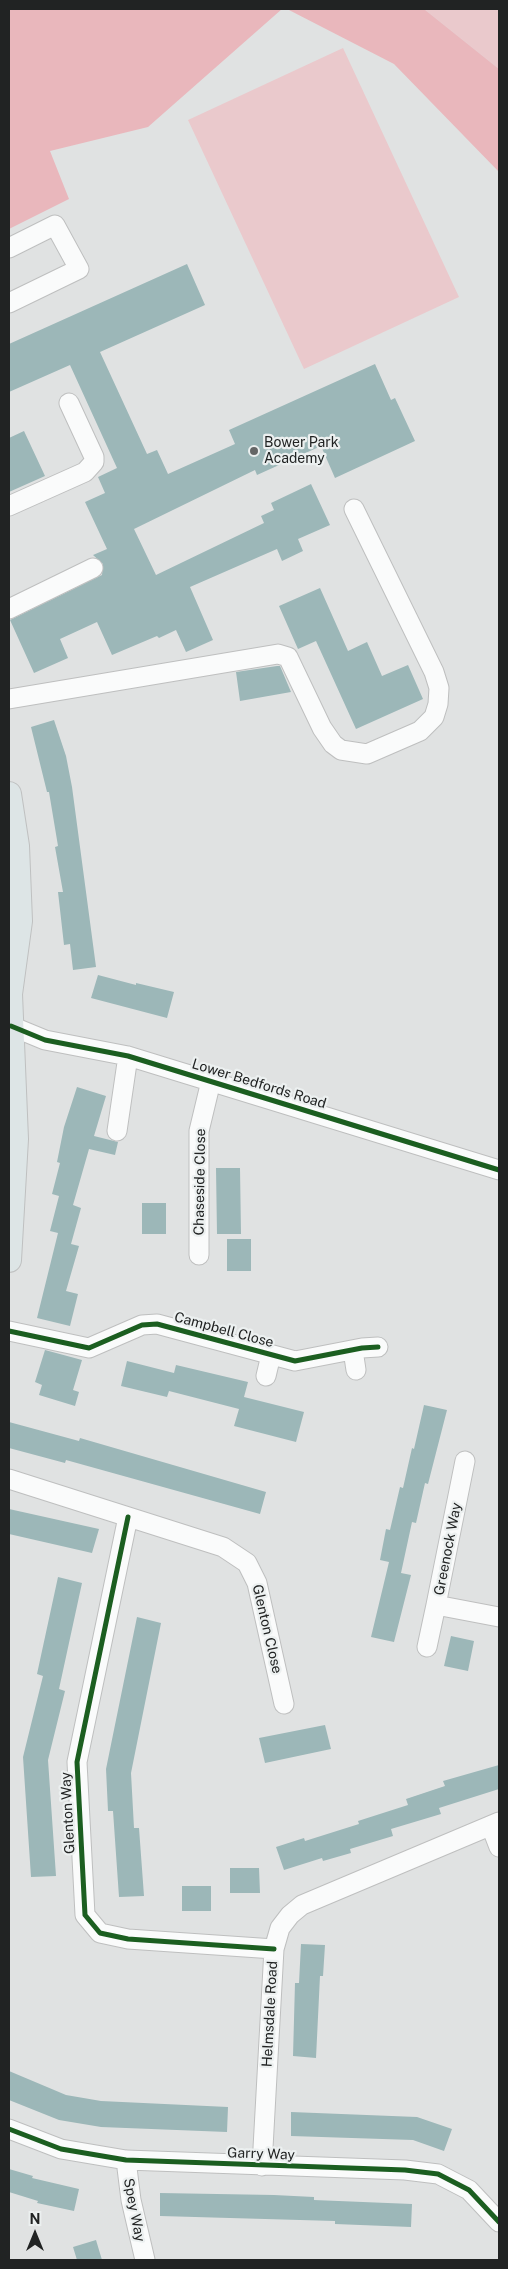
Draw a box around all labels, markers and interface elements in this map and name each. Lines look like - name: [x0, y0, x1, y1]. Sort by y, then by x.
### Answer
- place label: Bower Park Academy: [264, 435, 339, 468]
- marker: Bower Park Academy: [248, 445, 260, 457]
- street label: Lower Bedfords Road: [190, 1056, 328, 1112]
- street label: Chaseside Close: [191, 1128, 209, 1236]
- street label: Campbell Close: [173, 1309, 275, 1351]
- street label: Greenock Way: [431, 1501, 465, 1597]
- street label: Glenton Close: [249, 1583, 285, 1675]
- street label: Glenton Way: [57, 1771, 79, 1855]
- street label: Helmsdale Road: [259, 1960, 281, 2068]
- street label: Garry Way: [227, 2144, 295, 2164]
- street label: Spey Way: [120, 2177, 148, 2243]
- north arrow: [10, 2209, 60, 2259]
- text: N: [30, 2211, 40, 2227]

